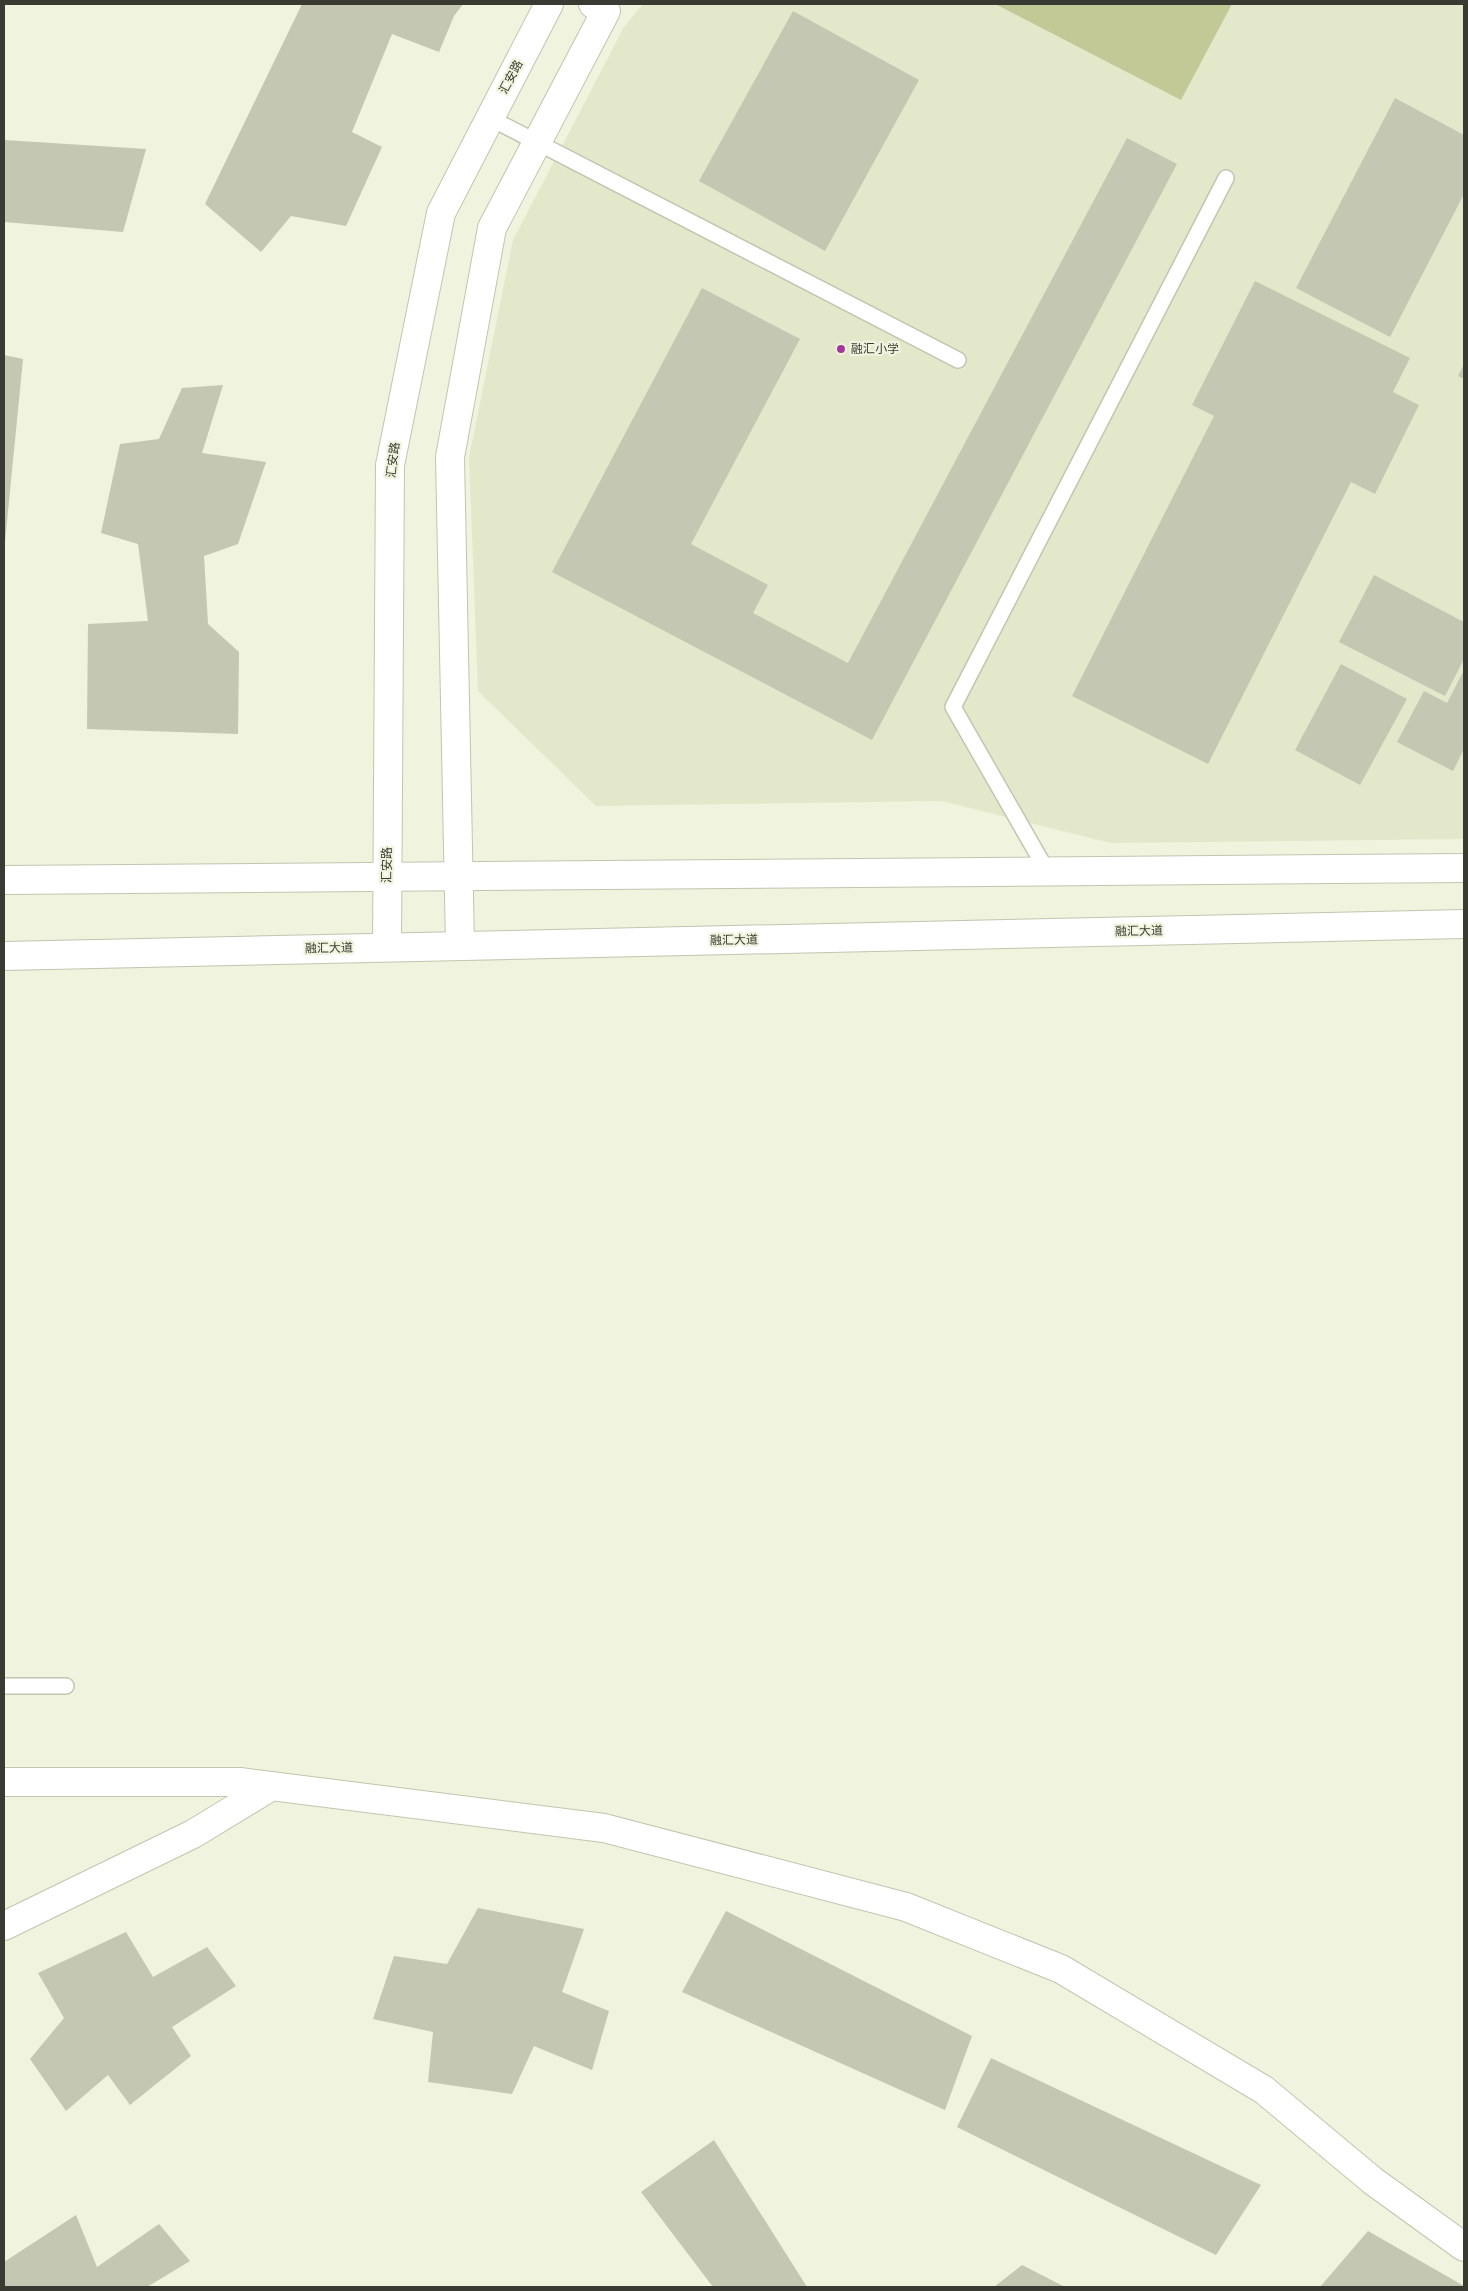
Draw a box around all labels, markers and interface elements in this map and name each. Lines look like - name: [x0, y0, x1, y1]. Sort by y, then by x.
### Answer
- street label: 汇安路: [496, 58, 526, 96]
- place label: 融汇小学: [851, 342, 899, 356]
- marker: 融汇小学: [835, 343, 847, 355]
- street label: 汇安路: [384, 441, 402, 479]
- street label: 汇安路: [380, 847, 394, 883]
- street label: 融汇大道: [1115, 924, 1163, 938]
- street label: 融汇大道: [710, 933, 758, 947]
- street label: 融汇大道: [305, 941, 353, 955]

